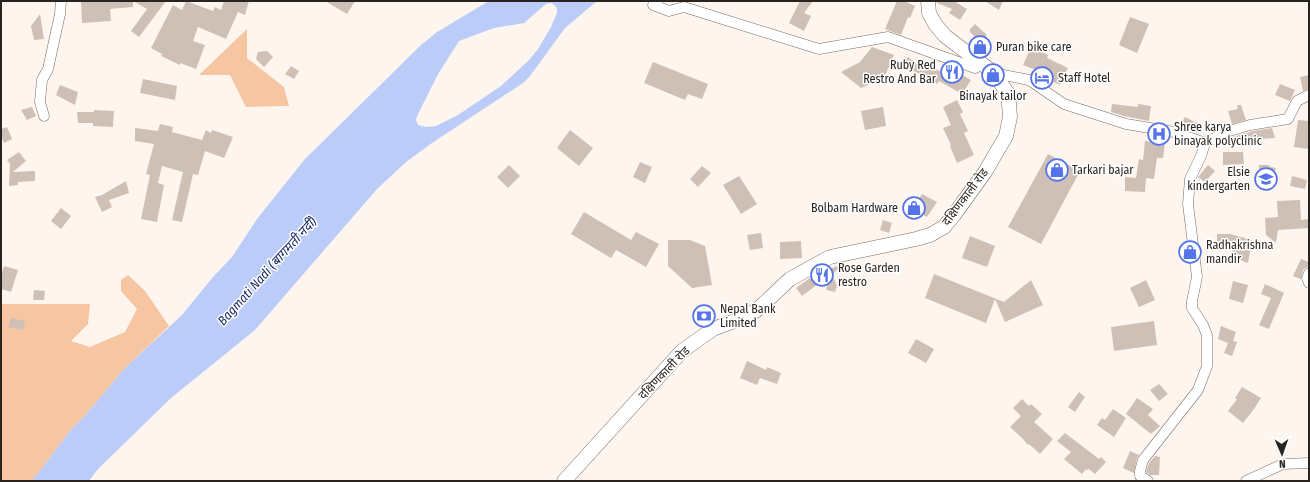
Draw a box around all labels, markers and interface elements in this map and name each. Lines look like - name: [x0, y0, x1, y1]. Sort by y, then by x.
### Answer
- shop icon: Puran bike care: [967, 34, 993, 60]
- place label: Puran bike care: [996, 40, 1071, 54]
- place label: Ruby Red Restro And Bar: [863, 58, 937, 86]
- restaurant icon: Ruby Red Restro And Bar: [939, 59, 965, 85]
- shop icon: Binayak tailor: [980, 62, 1006, 88]
- hotel icon: Staff Hotel: [1029, 65, 1055, 91]
- place label: Staff Hotel: [1058, 71, 1110, 85]
- place label: Binayak tailor: [959, 89, 1028, 103]
- place label: Shree karya binayak polyclinic: [1174, 120, 1262, 148]
- hospital icon: Shree karya binayak polyclinic: [1146, 121, 1172, 147]
- shop icon: Tarkari bajar: [1044, 157, 1070, 183]
- place label: Tarkari bajar: [1072, 163, 1134, 177]
- street label: दक्षिणकाली रोड: [938, 165, 991, 228]
- place label: Elsie kindergarten: [1187, 165, 1250, 193]
- school or university icon: Elsie kindergarten: [1253, 166, 1279, 192]
- shop icon: Bolbam Hardware: [901, 195, 927, 221]
- place label: Bolbam Hardware: [811, 201, 898, 215]
- water label: Bagmati Nadi (बागमती नदी): [214, 214, 320, 328]
- place label: Radhakrishna mandir: [1206, 238, 1274, 266]
- shop icon: Radhakrishna mandir: [1177, 239, 1203, 265]
- place label: Rose Garden restro: [838, 261, 900, 289]
- restaurant icon: Rose Garden restro: [809, 262, 835, 288]
- place label: Nepal Bank Limited: [720, 302, 776, 330]
- bank icon: Nepal Bank Limited: [691, 303, 717, 329]
- street label: दक्षिणकाली रोड: [635, 343, 693, 402]
- north arrow: [1262, 434, 1302, 474]
- text: N: [1279, 457, 1286, 470]

